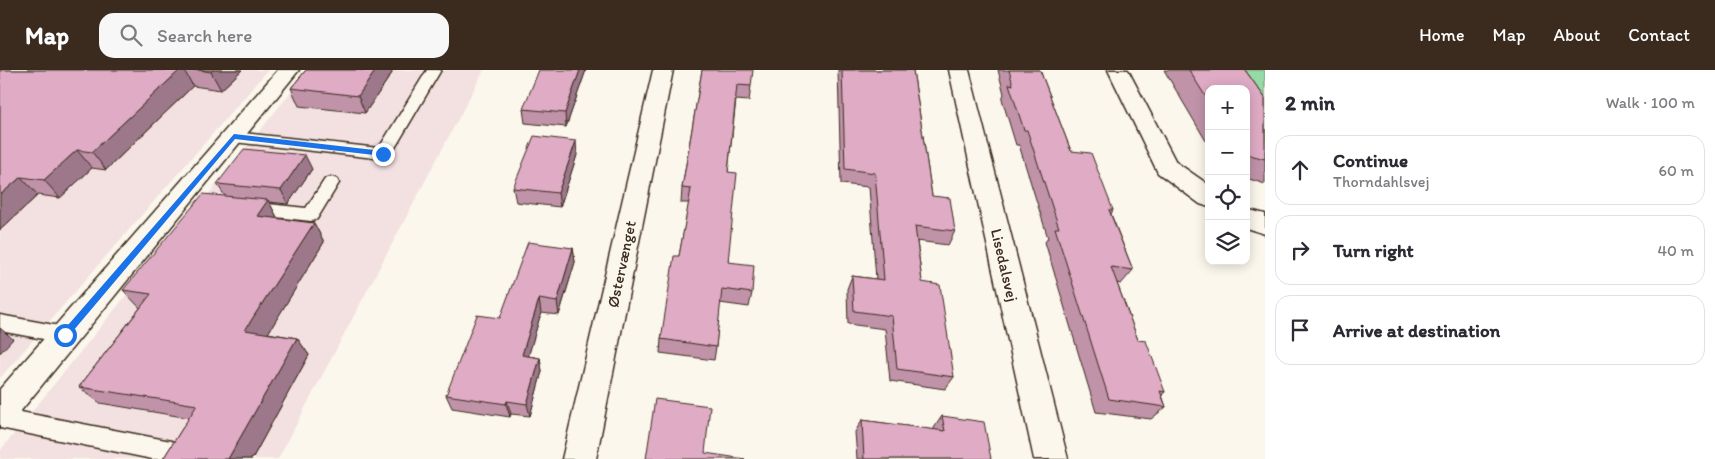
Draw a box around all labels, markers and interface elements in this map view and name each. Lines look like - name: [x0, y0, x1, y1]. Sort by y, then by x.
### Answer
- search box: [99, 13, 449, 58]
- text: Map: [25, 21, 69, 50]
- icon: search: [117, 21, 145, 49]
- text: Search here: [157, 24, 252, 47]
- text: Home: [1419, 24, 1465, 46]
- text: Map: [1493, 24, 1526, 46]
- text: About: [1554, 24, 1600, 46]
- text: Contact: [1628, 24, 1690, 46]
- map controls: [1205, 85, 1250, 265]
- button: +: [1205, 85, 1250, 130]
- text: 2 min: [1285, 90, 1335, 115]
- text: Walk · 100 m: [1606, 93, 1695, 112]
- button: −: [1205, 130, 1250, 175]
- route end: [372, 143, 395, 166]
- text: Continue: [1333, 149, 1408, 172]
- icon: ahead: [1286, 156, 1314, 184]
- text: 60 m: [1659, 161, 1694, 180]
- text: Thorndahlsvej: [1333, 172, 1429, 191]
- button: locate: [1205, 175, 1250, 220]
- street label: Østervænget: [603, 219, 640, 309]
- button: layers: [1205, 220, 1250, 265]
- street label: Lisedalsvej: [987, 227, 1022, 303]
- icon: right: [1286, 236, 1314, 264]
- text: Turn right: [1333, 239, 1414, 262]
- text: 40 m: [1657, 241, 1694, 260]
- icon: arrive: [1286, 316, 1314, 344]
- text: Arrive at destination: [1333, 319, 1500, 342]
- route start: [54, 324, 77, 347]

